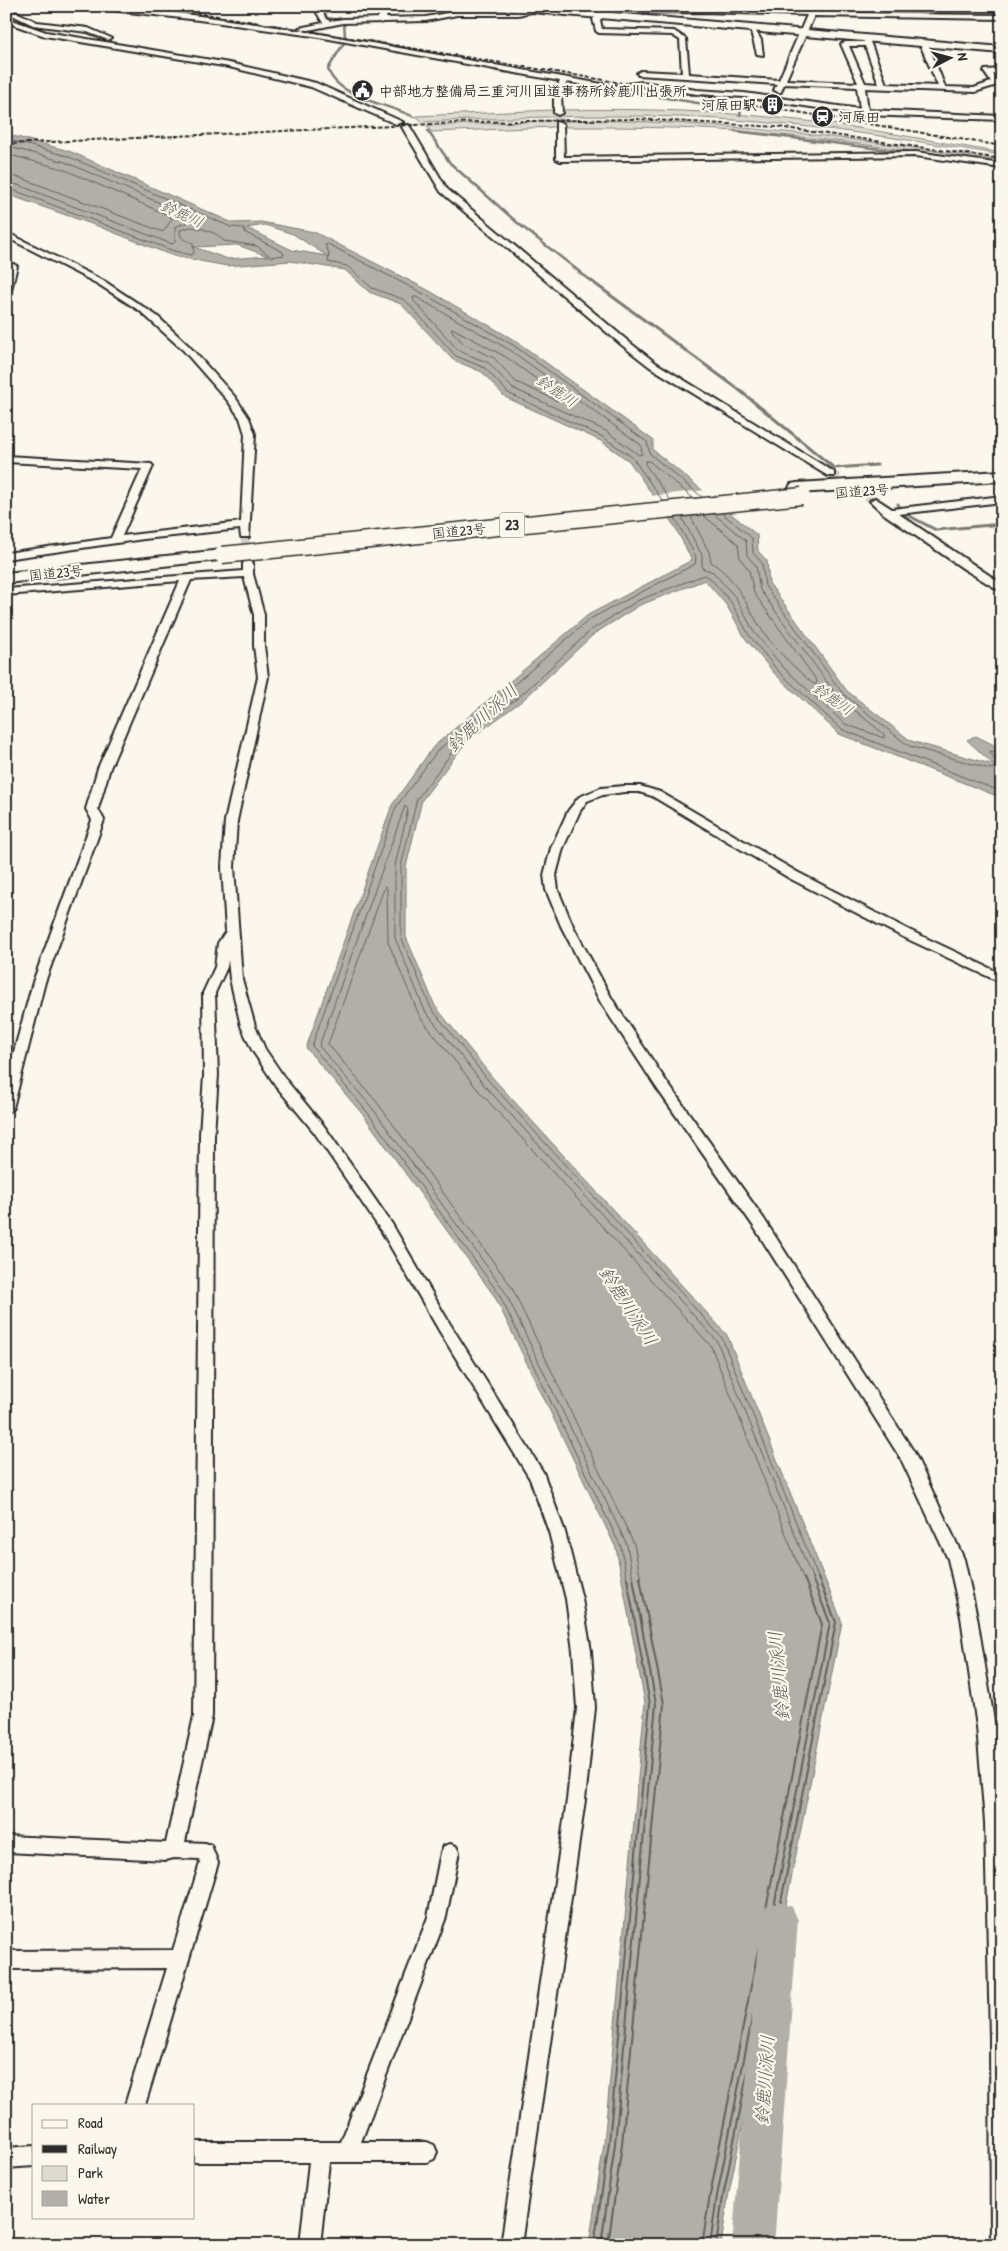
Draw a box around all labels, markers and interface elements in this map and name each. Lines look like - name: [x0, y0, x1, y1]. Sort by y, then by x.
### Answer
- north arrow: [926, 32, 976, 82]
- text: N: [954, 52, 973, 62]
- public building icon: 中部地方整備局三重河川国道事務所鈴鹿川出張所: [351, 79, 375, 103]
- place label: 中部地方整備局三重河川国道事務所鈴鹿川出張所: [379, 81, 687, 100]
- building icon: 河原田駅: [761, 93, 785, 117]
- place label: 河原田駅: [701, 95, 757, 114]
- station icon: 河原田: [810, 105, 834, 129]
- place label: 河原田: [838, 107, 880, 126]
- water label: 鈴鹿川: [157, 195, 207, 233]
- water label: 鈴鹿川: [533, 369, 582, 412]
- street label: 国道23号: [834, 479, 890, 502]
- road number: 23: [500, 512, 524, 538]
- street label: 国道23号: [431, 518, 487, 543]
- street label: 国道23号: [28, 560, 84, 585]
- water label: 鈴鹿川: [809, 677, 858, 720]
- water label: 鈴鹿川派川: [440, 678, 523, 757]
- water label: 鈴鹿川派川: [593, 1261, 663, 1350]
- water label: 鈴鹿川派川: [762, 1630, 795, 1722]
- water label: 鈴鹿川派川: [749, 2034, 780, 2126]
- legend: [32, 2104, 195, 2218]
- text: Road: [78, 2112, 103, 2133]
- text: Railway: [78, 2138, 117, 2159]
- text: Park: [78, 2162, 103, 2183]
- text: Water: [78, 2188, 110, 2209]

